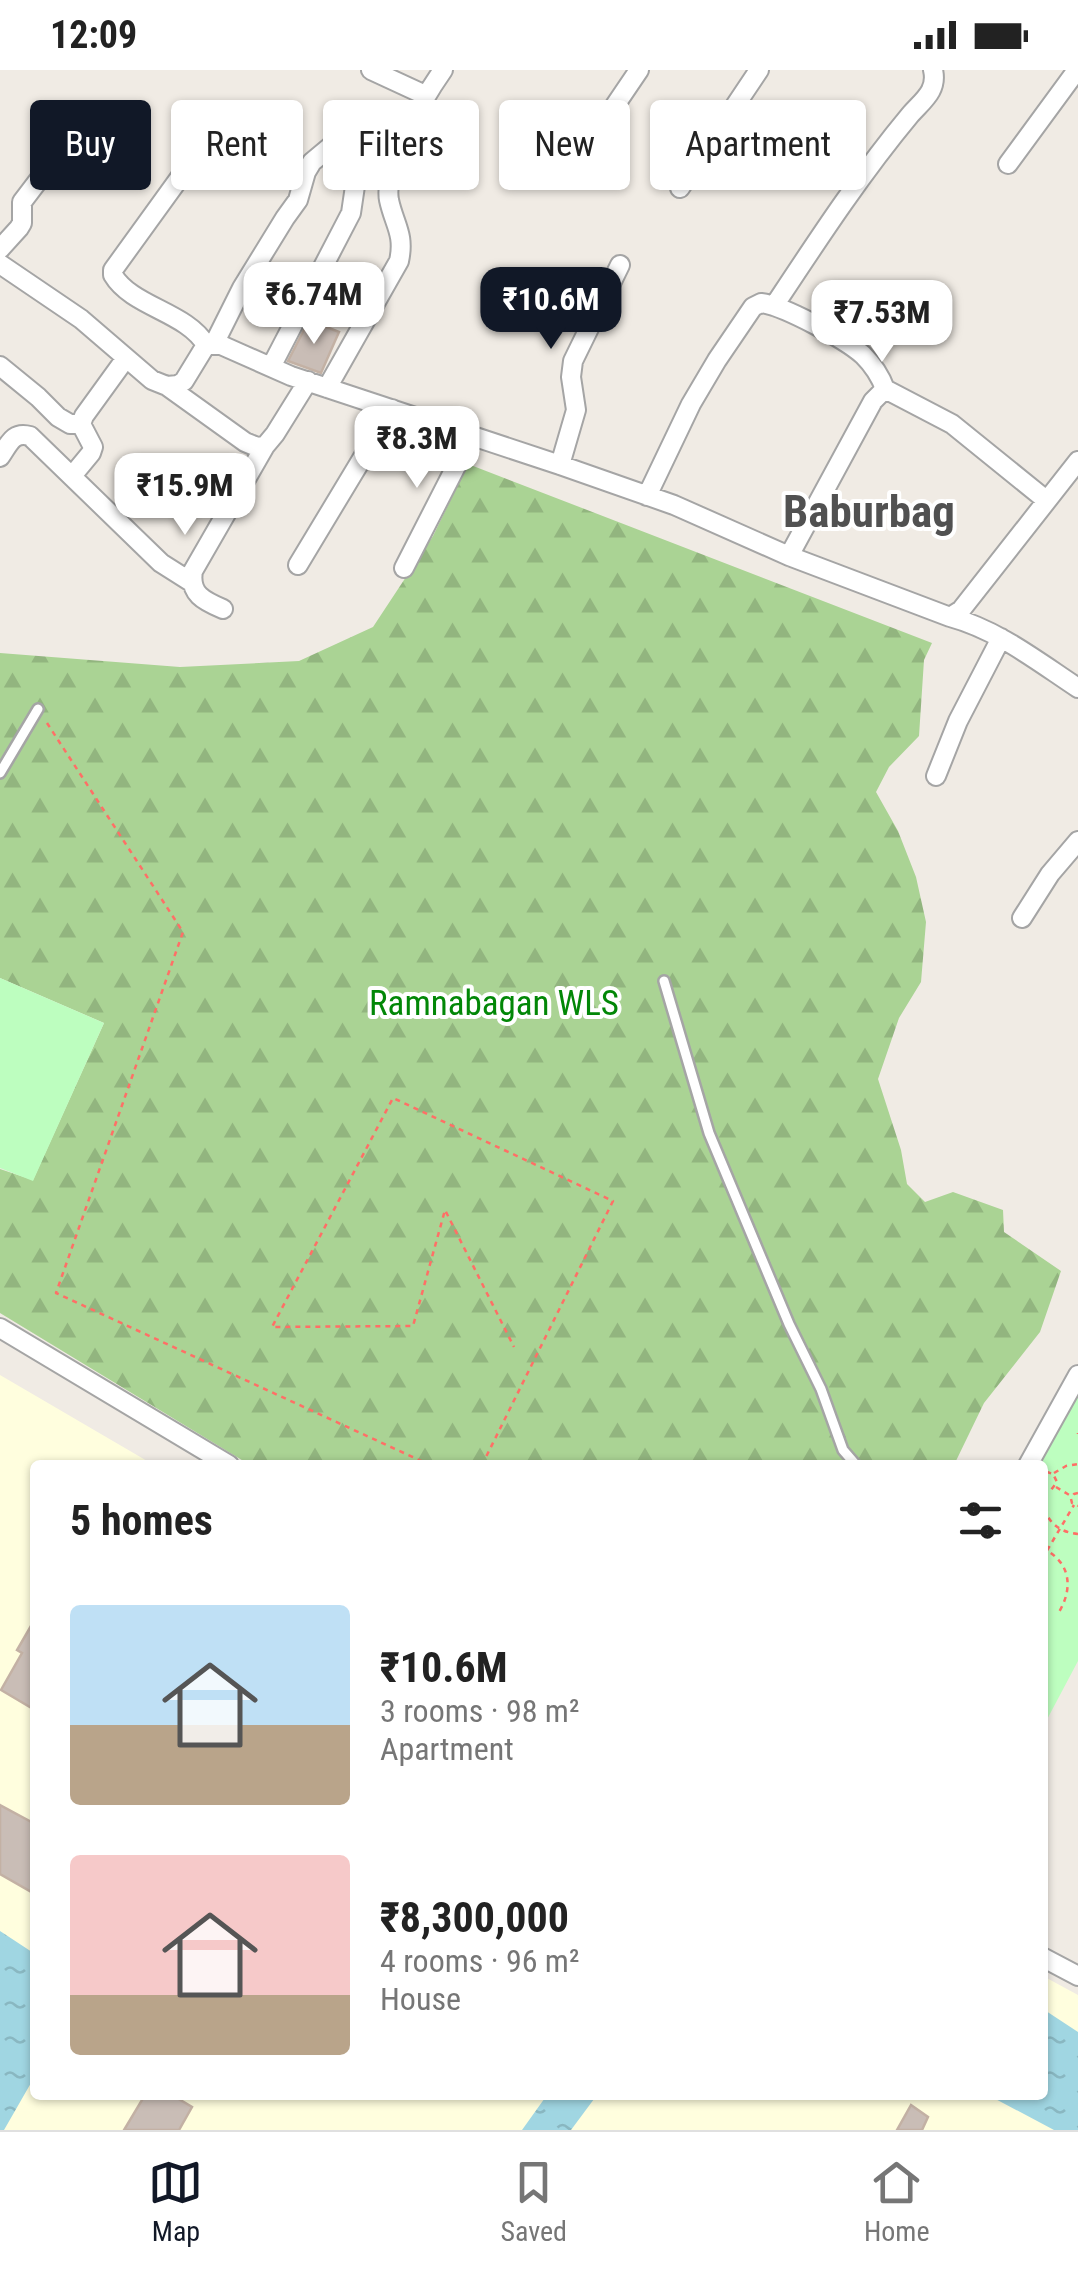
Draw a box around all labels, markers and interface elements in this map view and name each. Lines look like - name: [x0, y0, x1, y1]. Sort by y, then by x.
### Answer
- text: 12:09: [50, 13, 137, 57]
- chip: Buy: [30, 100, 151, 190]
- chip: Rent: [171, 100, 303, 190]
- chip: Filters: [323, 100, 479, 190]
- chip: New: [499, 100, 630, 190]
- chip: Apartment: [650, 100, 866, 190]
- pin: ₹6.74M: [233, 262, 395, 347]
- pin: ₹10.6M: [470, 267, 632, 352]
- text: ₹6.74M: [265, 275, 363, 313]
- text: ₹10.6M: [502, 280, 600, 318]
- pin: ₹7.53M: [801, 280, 963, 365]
- text: ₹7.53M: [833, 293, 931, 331]
- pin: ₹8.3M: [347, 406, 487, 491]
- text: ₹8.3M: [376, 419, 458, 457]
- pin: ₹15.9M: [104, 453, 266, 538]
- text: ₹15.9M: [136, 466, 234, 504]
- district label: Baburbag: [783, 485, 955, 538]
- park label: Ramnabagan WLS: [369, 983, 619, 1024]
- icon: filters: [953, 1493, 1008, 1548]
- text: 5 homes: [70, 1496, 213, 1545]
- text: ₹10.6M: [380, 1643, 508, 1692]
- icon: home: [150, 1645, 270, 1765]
- text: 3 rooms · 98 m²: [380, 1692, 579, 1730]
- text: Apartment: [380, 1730, 514, 1768]
- text: ₹8,300,000: [380, 1893, 569, 1942]
- icon: home: [150, 1895, 270, 2015]
- text: 4 rooms · 96 m²: [380, 1942, 579, 1980]
- text: House: [380, 1980, 461, 2018]
- tab: Map: [148, 2155, 203, 2248]
- tab: Saved: [500, 2155, 567, 2248]
- tab: Home: [864, 2155, 930, 2248]

